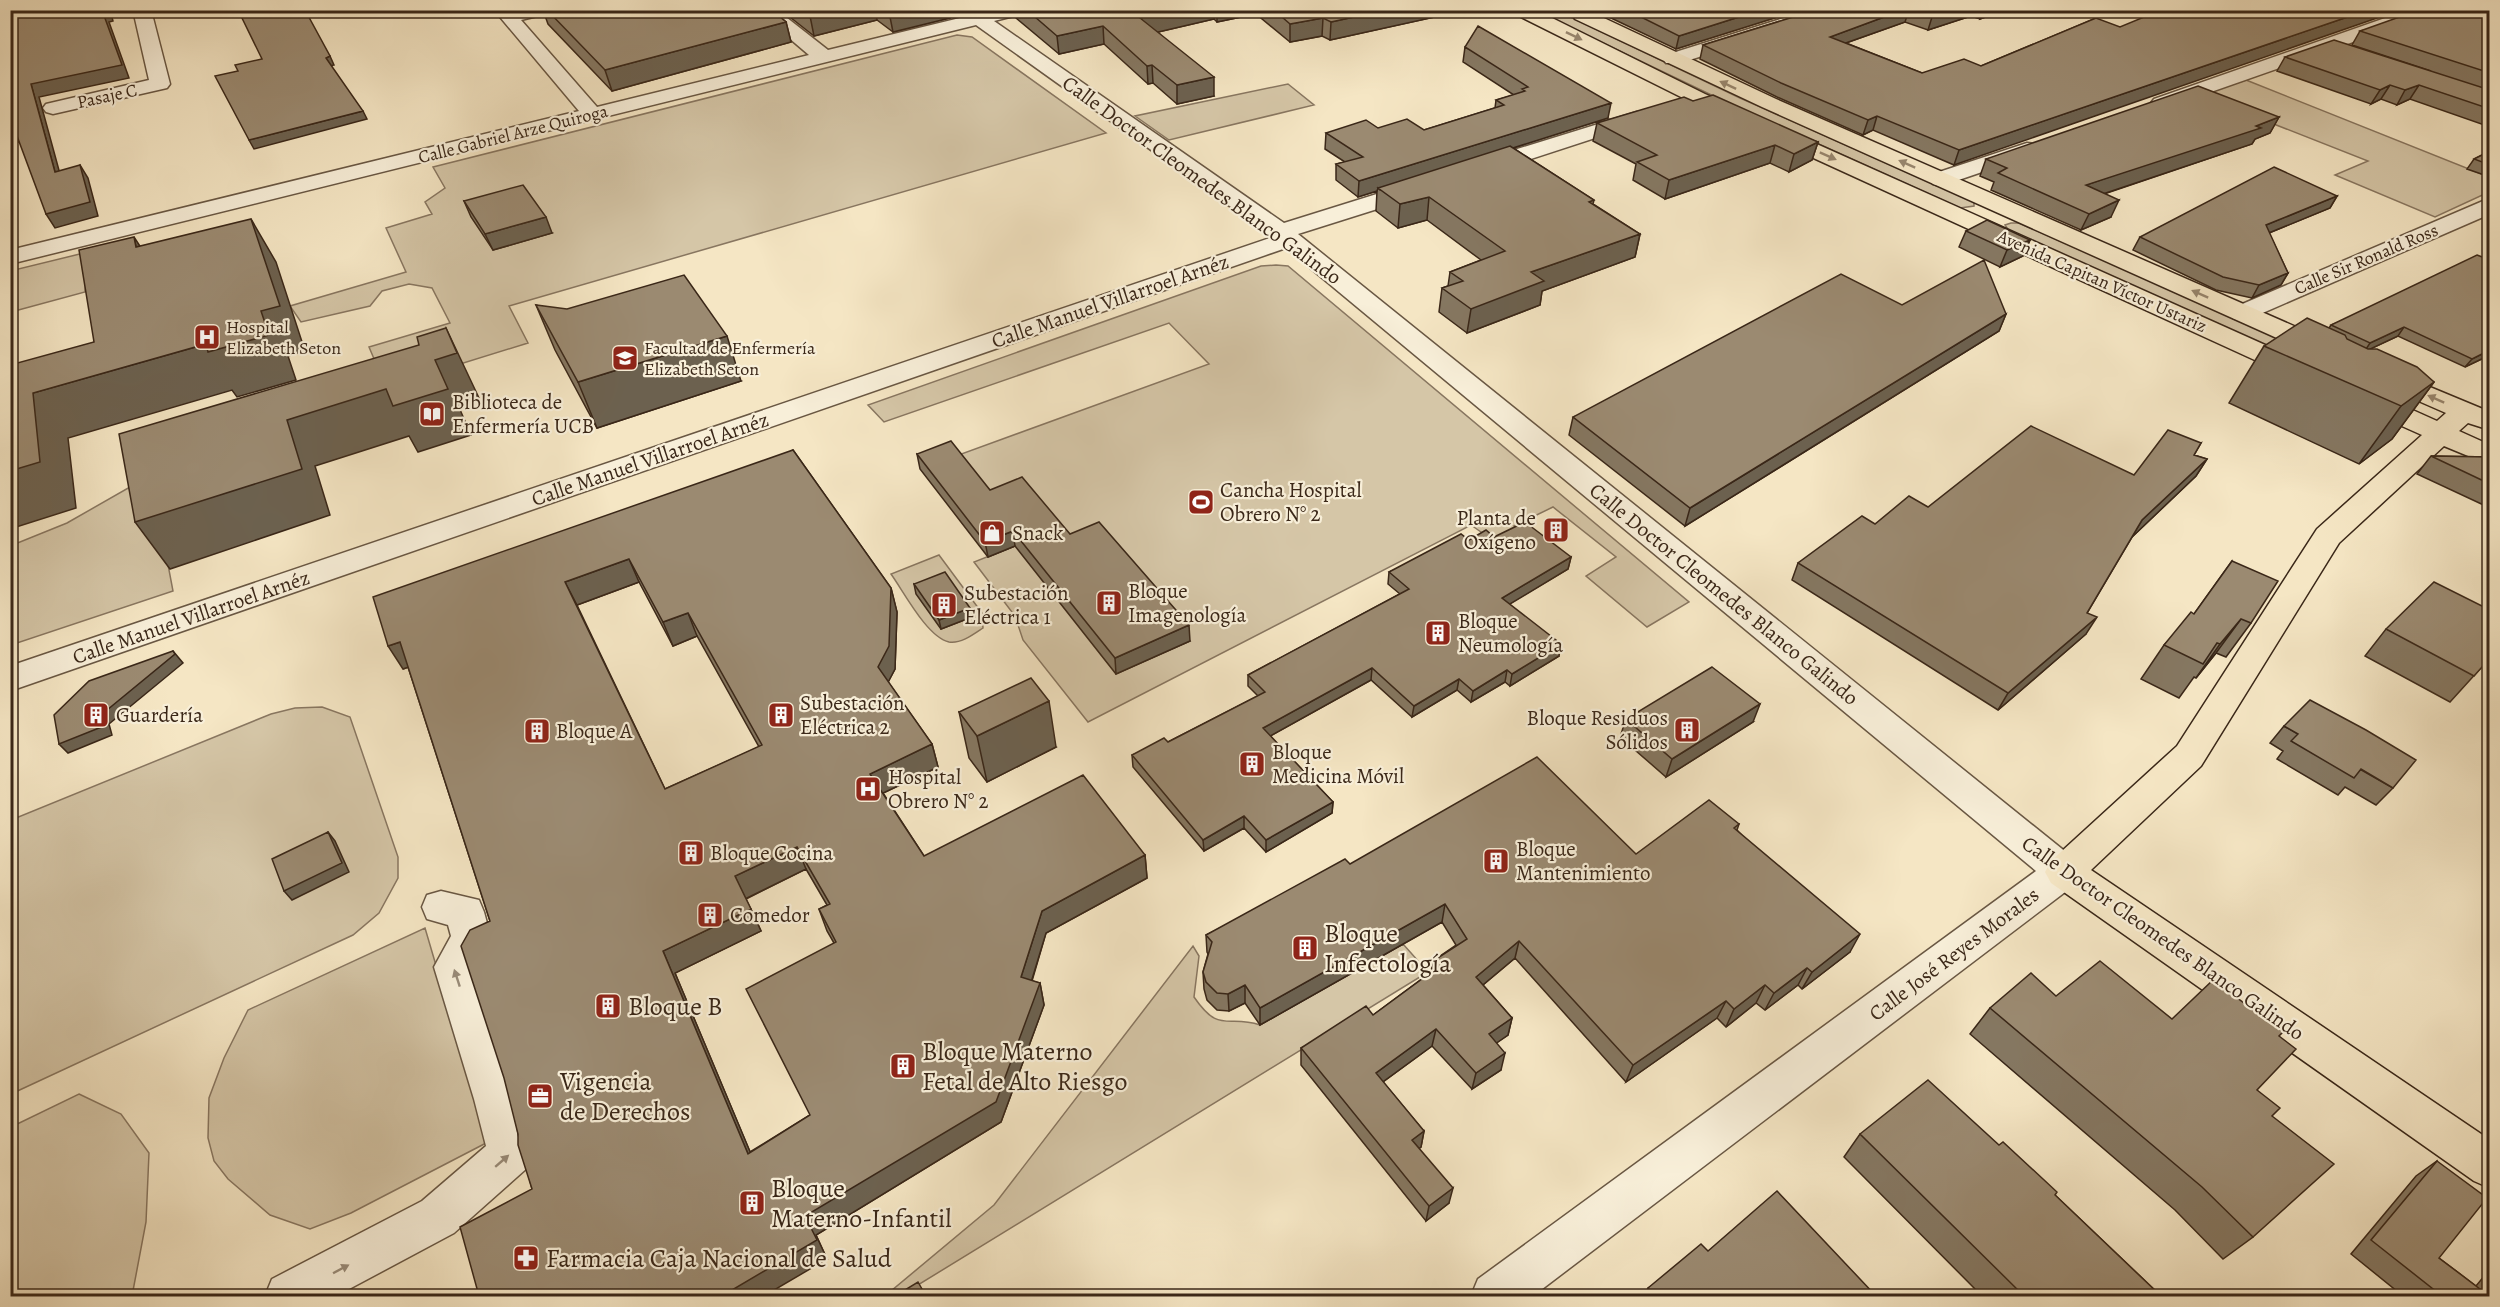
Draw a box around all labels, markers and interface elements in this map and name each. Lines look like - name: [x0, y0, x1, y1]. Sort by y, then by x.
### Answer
- one-way arrow: [1565, 32, 1582, 41]
- street label: Calle Doctor Cleomedes Blanco Galindo: [1057, 69, 1347, 291]
- street label: Pasaje C: [75, 78, 139, 114]
- one-way arrow: [1720, 80, 1737, 89]
- street label: Calle Gabriel Arze Quiroga: [416, 99, 611, 169]
- one-way arrow: [1819, 152, 1837, 162]
- one-way arrow: [1897, 159, 1915, 169]
- street label: Calle Sir Ronald Ross: [2290, 218, 2442, 300]
- street label: Avenida Capitan Víctor Ustariz: [1993, 223, 2211, 338]
- street label: Calle Manuel Villarroel Arnéz: [988, 247, 1232, 355]
- one-way arrow: [2191, 290, 2208, 299]
- place label: Hospital Elizabeth Seton: [226, 315, 341, 360]
- hospital icon: Hospital Elizabeth Seton: [192, 322, 222, 352]
- place label: Facultad de Enfermería Elizabeth Seton: [644, 336, 816, 381]
- school or university icon: Facultad de Enfermería Elizabeth Seton: [610, 343, 640, 373]
- place label: Biblioteca de Enfermería UCB: [452, 388, 594, 440]
- one-way arrow: [2427, 393, 2445, 403]
- library icon: Biblioteca de Enfermería UCB: [417, 399, 447, 429]
- street label: Calle Manuel Villarroel Arnéz: [528, 405, 772, 513]
- place label: Cancha Hospital Obrero N° 2: [1220, 476, 1362, 528]
- street label: Calle Doctor Cleomedes Blanco Galindo: [1584, 477, 1864, 711]
- sports icon: Cancha Hospital Obrero N° 2: [1186, 487, 1216, 517]
- place label: Planta de Oxígeno: [1456, 504, 1536, 556]
- building icon: Planta de Oxígeno: [1541, 515, 1571, 545]
- shop icon: Snack: [977, 518, 1007, 548]
- place label: Snack: [1012, 519, 1064, 547]
- street label: Calle Manuel Villarroel Arnéz: [69, 563, 313, 671]
- place label: Bloque Imagenología: [1128, 577, 1247, 629]
- place label: Subestación Eléctrica 1: [964, 579, 1069, 631]
- building icon: Bloque Imagenología: [1094, 588, 1124, 618]
- building icon: Subestación Eléctrica 1: [929, 590, 959, 620]
- place label: Bloque Neumología: [1458, 607, 1563, 659]
- building icon: Bloque Neumología: [1423, 618, 1453, 648]
- place label: Subestación Eléctrica 2: [800, 689, 905, 741]
- building icon: Guardería: [81, 700, 111, 730]
- building icon: Subestación Eléctrica 2: [766, 700, 796, 730]
- place label: Guardería: [116, 701, 203, 729]
- place label: Bloque Residuos Sólidos: [1527, 704, 1668, 756]
- building icon: Bloque Residuos Sólidos: [1672, 715, 1702, 745]
- building icon: Bloque A: [522, 716, 552, 746]
- place label: Bloque A: [556, 717, 633, 745]
- place label: Bloque Medicina Móvil: [1272, 738, 1404, 790]
- building icon: Bloque Medicina Móvil: [1237, 749, 1267, 779]
- place label: Hospital Obrero N° 2: [888, 763, 988, 815]
- hospital icon: Hospital Obrero N° 2: [853, 774, 883, 804]
- street label: Calle Doctor Cleomedes Blanco Galindo: [2016, 829, 2310, 1047]
- place label: Bloque Mantenimiento: [1516, 835, 1650, 887]
- building icon: Bloque Cocina: [676, 838, 706, 868]
- place label: Bloque Cocina: [710, 839, 833, 867]
- building icon: Bloque Mantenimiento: [1481, 846, 1511, 876]
- street label: Calle José Reyes Morales: [1863, 881, 2045, 1027]
- building icon: Comedor: [695, 900, 725, 930]
- place label: Comedor: [730, 901, 810, 929]
- place label: Bloque Infectología: [1324, 916, 1451, 981]
- building icon: Bloque Infectología: [1290, 933, 1320, 963]
- one-way arrow: [452, 969, 462, 987]
- place label: Bloque B: [628, 989, 723, 1024]
- building icon: Bloque B: [593, 991, 623, 1021]
- place label: Bloque Materno Fetal de Alto Riesgo: [922, 1034, 1128, 1099]
- building icon: Bloque Materno Fetal de Alto Riesgo: [888, 1051, 918, 1081]
- place label: Vigencia de Derechos: [559, 1064, 690, 1129]
- office icon: Vigencia de Derechos: [525, 1081, 555, 1111]
- one-way arrow: [494, 1155, 509, 1168]
- place label: Bloque Materno-Infantil: [771, 1171, 952, 1236]
- building icon: Bloque Materno-Infantil: [737, 1188, 767, 1218]
- place label: Farmacia Caja Nacional de Salud: [546, 1241, 892, 1276]
- pharmacy icon: Farmacia Caja Nacional de Salud: [511, 1243, 541, 1273]
- one-way arrow: [333, 1264, 350, 1274]

